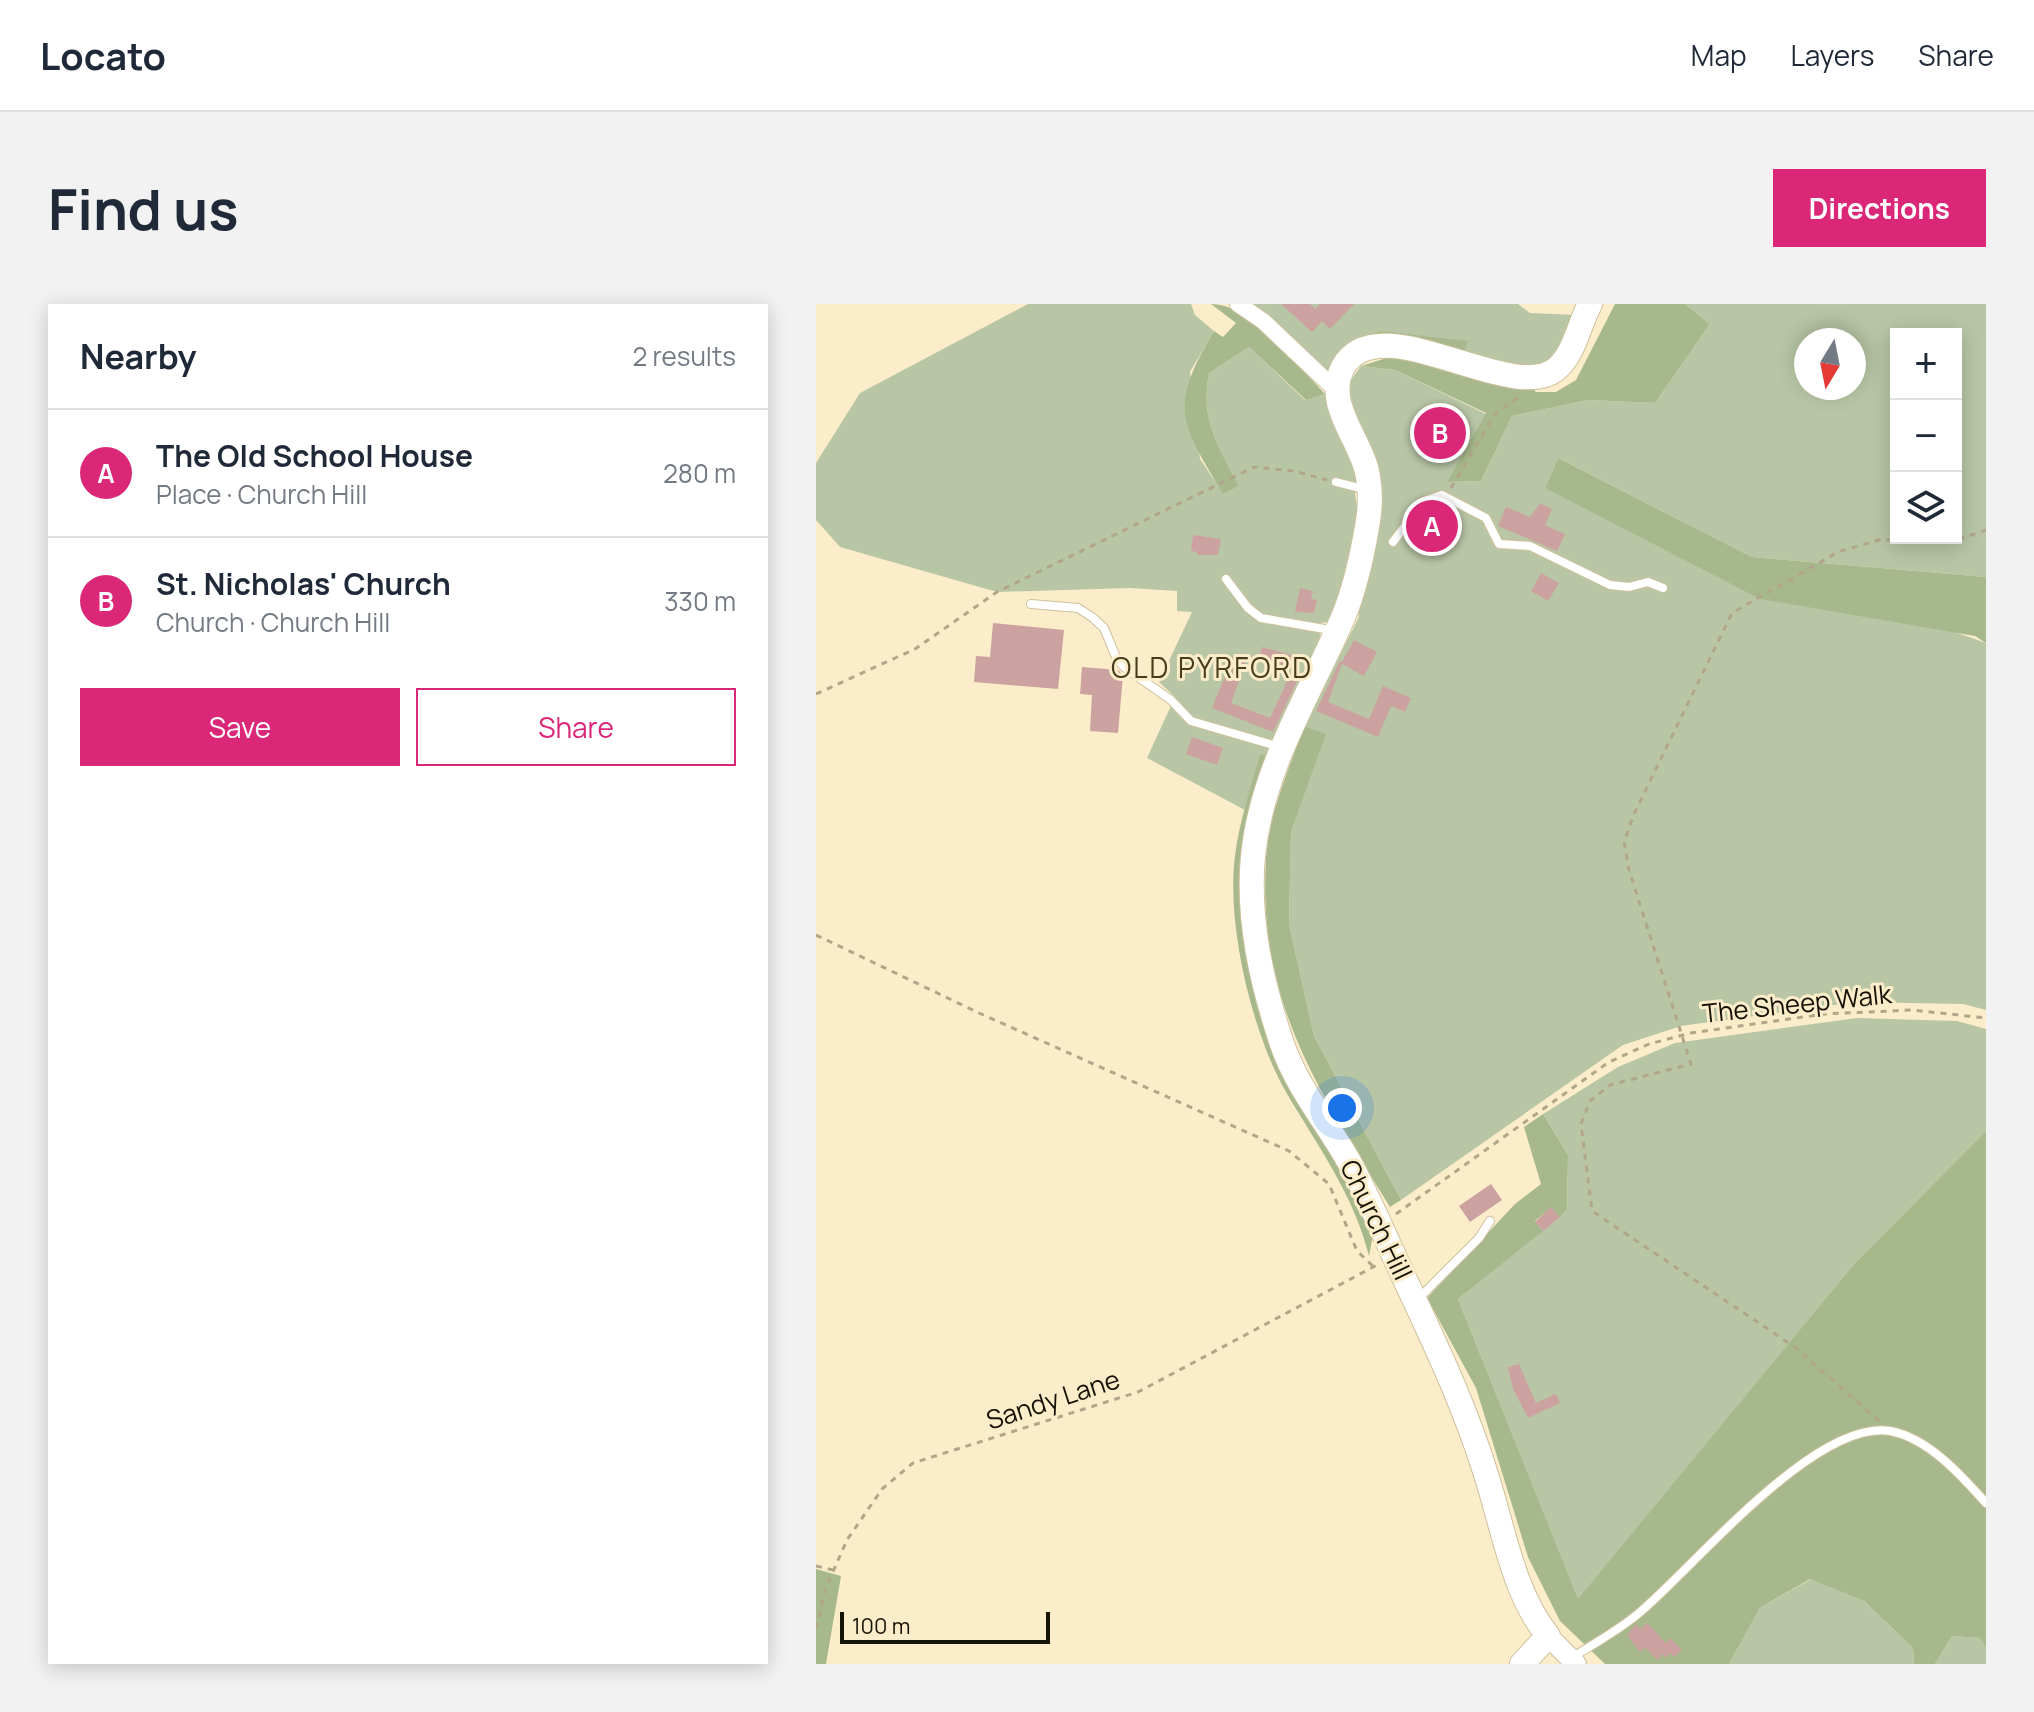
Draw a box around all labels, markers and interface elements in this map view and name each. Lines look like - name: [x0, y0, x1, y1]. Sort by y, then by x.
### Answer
- text: Locato: [40, 29, 166, 81]
- text: Map: [1691, 36, 1747, 74]
- text: Layers: [1791, 36, 1874, 74]
- text: Share: [1918, 36, 1994, 74]
- button: Directions: [1773, 169, 1986, 247]
- text: Find us: [48, 170, 239, 247]
- north arrow: [1794, 328, 1866, 400]
- map controls: [1890, 328, 1962, 544]
- button: +: [1890, 328, 1962, 400]
- text: Nearby: [80, 333, 196, 379]
- text: 2 results: [632, 338, 736, 374]
- button: −: [1890, 400, 1962, 472]
- pin: B: [1414, 403, 1466, 463]
- text: The Old School House: [156, 435, 473, 476]
- text: A: [97, 455, 115, 491]
- text: 280 m: [663, 455, 736, 491]
- button: layers: [1890, 472, 1962, 544]
- text: Place · Church Hill: [156, 476, 367, 512]
- pin: A: [1406, 496, 1458, 556]
- text: St. Nicholas' Church: [156, 563, 451, 604]
- text: B: [98, 583, 114, 619]
- text: 330 m: [664, 583, 736, 619]
- text: Church · Church Hill: [156, 604, 390, 640]
- district label: OLD PYRFORD: [1111, 648, 1313, 686]
- button: Save: [80, 688, 400, 766]
- button: Share: [416, 688, 736, 766]
- street label: The Sheep Walk: [1701, 975, 1894, 1031]
- your location: [1322, 1088, 1362, 1128]
- street label: Church Hill: [1332, 1153, 1421, 1286]
- street label: Sandy Lane: [981, 1361, 1124, 1438]
- scale bar: [840, 1608, 1050, 1644]
- text: 100 m: [852, 1611, 910, 1641]

